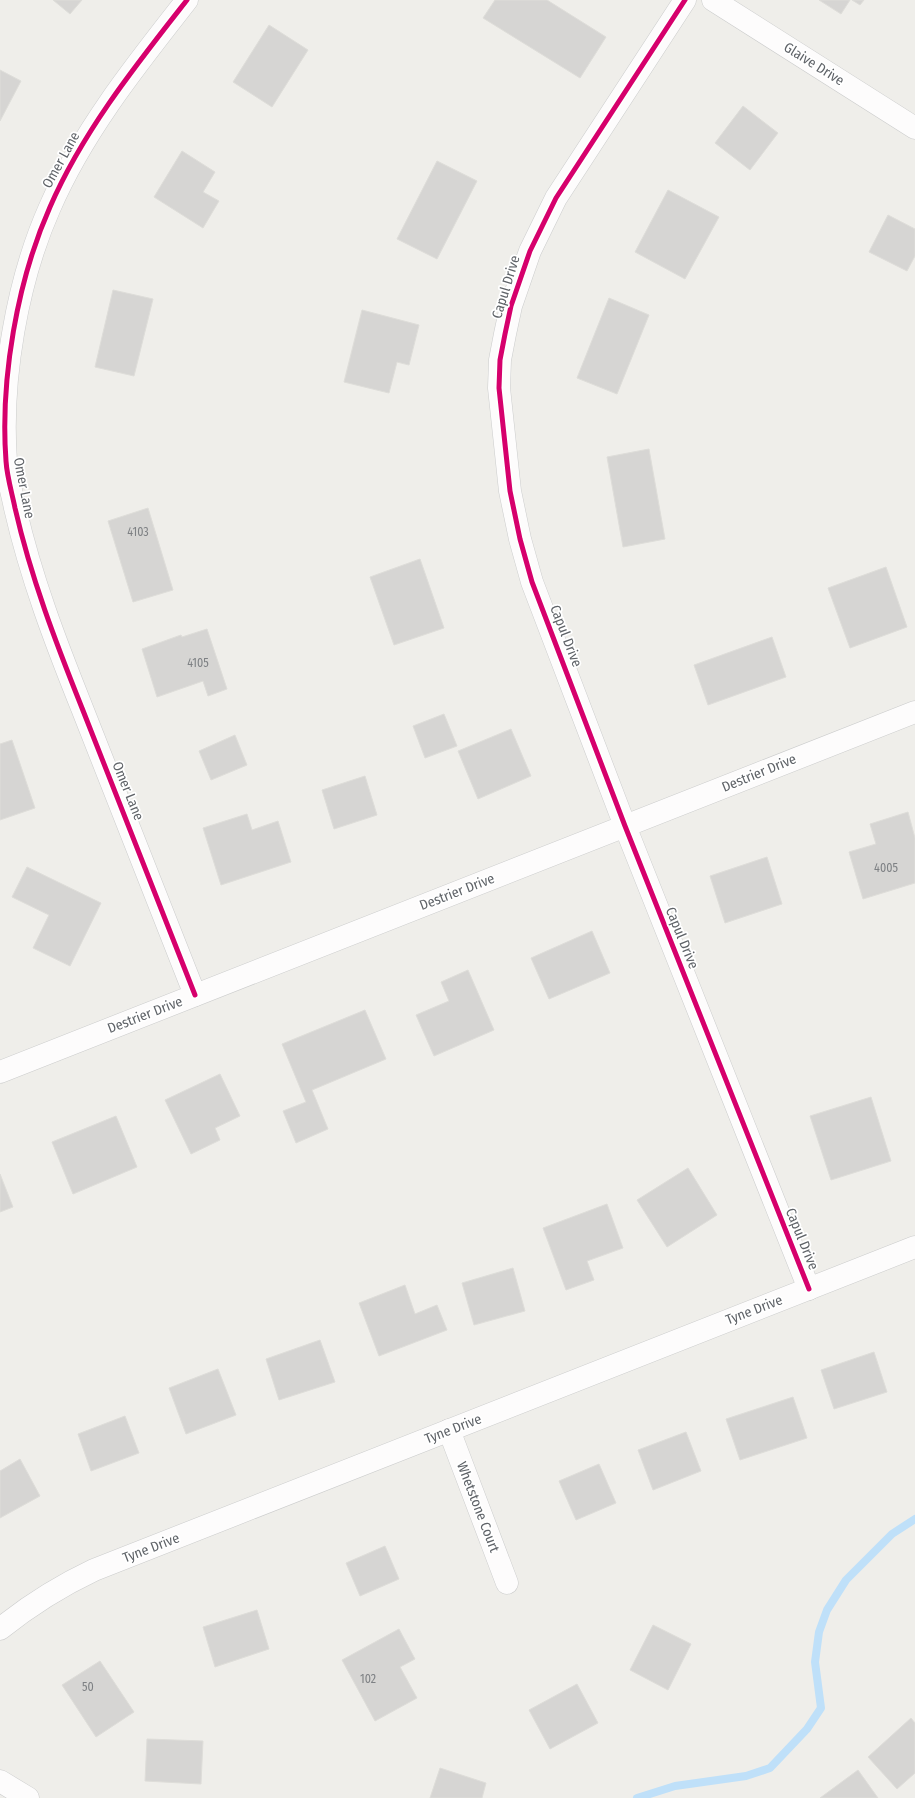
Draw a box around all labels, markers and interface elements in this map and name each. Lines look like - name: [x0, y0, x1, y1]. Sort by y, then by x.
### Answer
- street label: Glaive Drive: [781, 39, 847, 89]
- street label: Omer Lane: [39, 129, 83, 191]
- street label: Capul Drive: [488, 253, 524, 321]
- street label: Omer Lane: [10, 456, 38, 520]
- house number: 4103: [127, 525, 149, 539]
- street label: Capul Drive: [546, 603, 586, 670]
- house number: 4105: [187, 656, 209, 670]
- street label: Destrier Drive: [719, 750, 799, 796]
- street label: Omer Lane: [109, 759, 148, 823]
- house number: 4005: [874, 861, 898, 875]
- street label: Destrier Drive: [417, 870, 497, 914]
- street label: Capul Drive: [662, 905, 702, 971]
- street label: Destrier Drive: [105, 993, 185, 1037]
- street label: Capul Drive: [782, 1206, 822, 1272]
- street label: Tyne Drive: [723, 1291, 785, 1329]
- street label: Tyne Drive: [422, 1410, 484, 1448]
- street label: Whetstone Court: [453, 1459, 503, 1555]
- street label: Tyne Drive: [120, 1529, 182, 1567]
- house number: 102: [360, 1672, 376, 1686]
- house number: 50: [82, 1680, 94, 1694]

